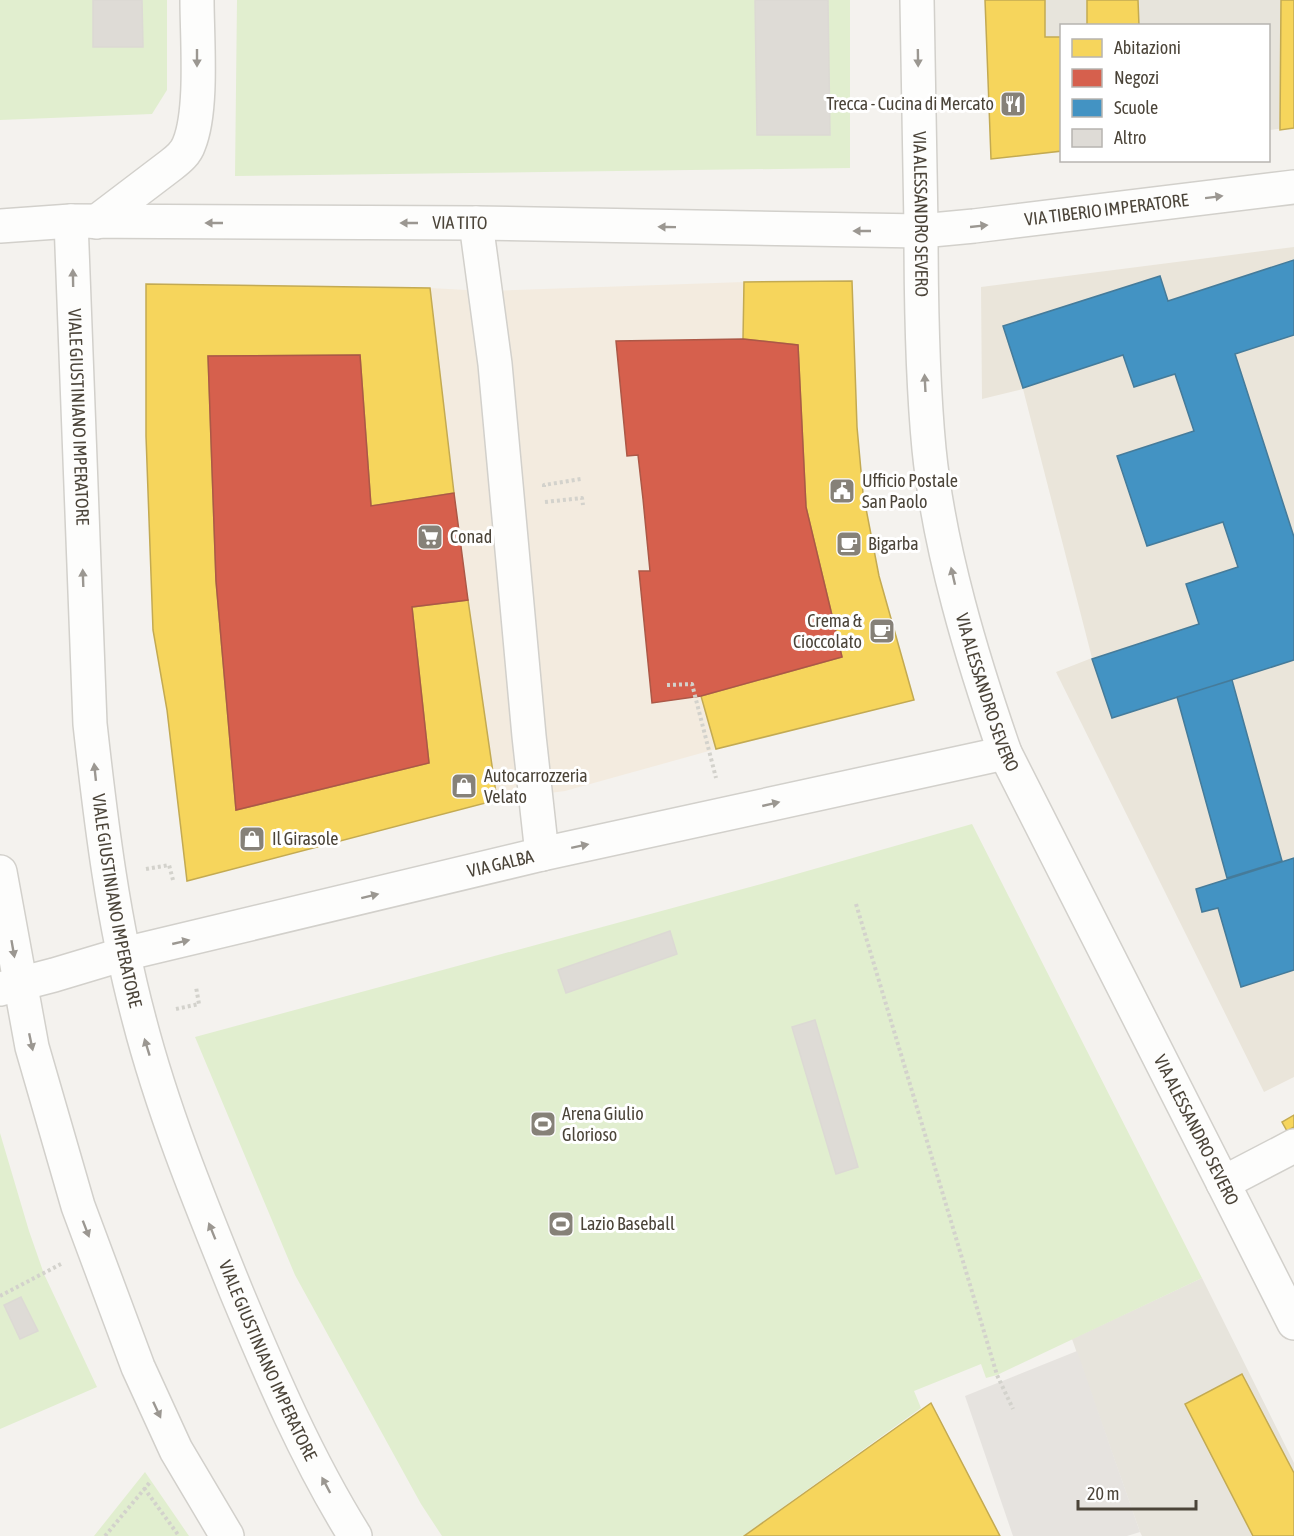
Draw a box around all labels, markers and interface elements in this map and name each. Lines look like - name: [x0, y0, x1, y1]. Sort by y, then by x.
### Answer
- legend: [1060, 24, 1270, 162]
- text: Abitazioni: [1114, 37, 1181, 58]
- one-way arrow: [192, 49, 202, 68]
- one-way arrow: [913, 49, 923, 68]
- text: Negozi: [1114, 67, 1159, 88]
- restaurant icon: Trecca - Cucina di Mercato: [998, 89, 1028, 119]
- place label: Trecca - Cucina di Mercato: [826, 93, 994, 114]
- text: Scuole: [1114, 97, 1158, 118]
- text: Altro: [1114, 127, 1147, 148]
- street label: VIA ALESSANDRO SEVERO: [909, 131, 932, 297]
- street label: VIA TIBERIO IMPERATORE: [1023, 189, 1190, 230]
- one-way arrow: [1205, 192, 1224, 202]
- street label: VIA TITO: [432, 212, 488, 233]
- one-way arrow: [205, 218, 224, 228]
- one-way arrow: [400, 218, 419, 228]
- one-way arrow: [969, 221, 988, 231]
- one-way arrow: [658, 222, 677, 232]
- one-way arrow: [853, 226, 872, 236]
- one-way arrow: [68, 268, 77, 287]
- street label: VIALE GIUSTINIANO IMPERATORE: [64, 308, 93, 526]
- one-way arrow: [921, 374, 930, 393]
- place label: Ufficio Postale San Paolo: [862, 470, 958, 512]
- public building icon: Ufficio Postale San Paolo: [827, 476, 857, 506]
- supermarket icon: Conad: [415, 522, 445, 552]
- place label: Conad: [450, 526, 492, 547]
- cafe icon: Bigarba: [834, 529, 864, 559]
- place label: Bigarba: [868, 533, 919, 554]
- one-way arrow: [948, 566, 957, 585]
- one-way arrow: [79, 568, 88, 587]
- place label: Crema & Cioccolato: [793, 610, 863, 652]
- street label: VIA ALESSANDRO SEVERO: [952, 611, 1024, 775]
- cafe icon: Crema & Cioccolato: [867, 616, 897, 646]
- one-way arrow: [90, 763, 100, 782]
- place label: Autocarrozzeria Velato: [484, 765, 588, 807]
- shop icon: Autocarrozzeria Velato: [449, 771, 479, 801]
- street label: VIALE GIUSTINIANO IMPERATORE: [88, 792, 147, 1010]
- one-way arrow: [762, 799, 781, 808]
- shop icon: Il Girasole: [237, 824, 267, 854]
- place label: Il Girasole: [272, 828, 338, 849]
- one-way arrow: [571, 840, 590, 850]
- street label: VIA GALBA: [465, 845, 536, 881]
- one-way arrow: [361, 890, 380, 900]
- one-way arrow: [172, 937, 191, 946]
- one-way arrow: [9, 940, 18, 959]
- one-way arrow: [27, 1033, 36, 1052]
- one-way arrow: [142, 1038, 151, 1056]
- street label: VIA ALESSANDRO SEVERO: [1150, 1051, 1243, 1208]
- place label: Arena Giulio Glorioso: [562, 1103, 644, 1145]
- sports icon: Arena Giulio Glorioso: [528, 1109, 558, 1139]
- sports icon: Lazio Baseball: [546, 1209, 576, 1239]
- place label: Lazio Baseball: [580, 1213, 675, 1234]
- one-way arrow: [82, 1220, 91, 1238]
- one-way arrow: [207, 1222, 216, 1240]
- street label: VIALE GIUSTINIANO IMPERATORE: [215, 1257, 322, 1464]
- one-way arrow: [153, 1402, 162, 1419]
- scale bar: [1078, 1473, 1196, 1511]
- one-way arrow: [321, 1477, 331, 1494]
- text: 20 m: [1087, 1483, 1119, 1504]

